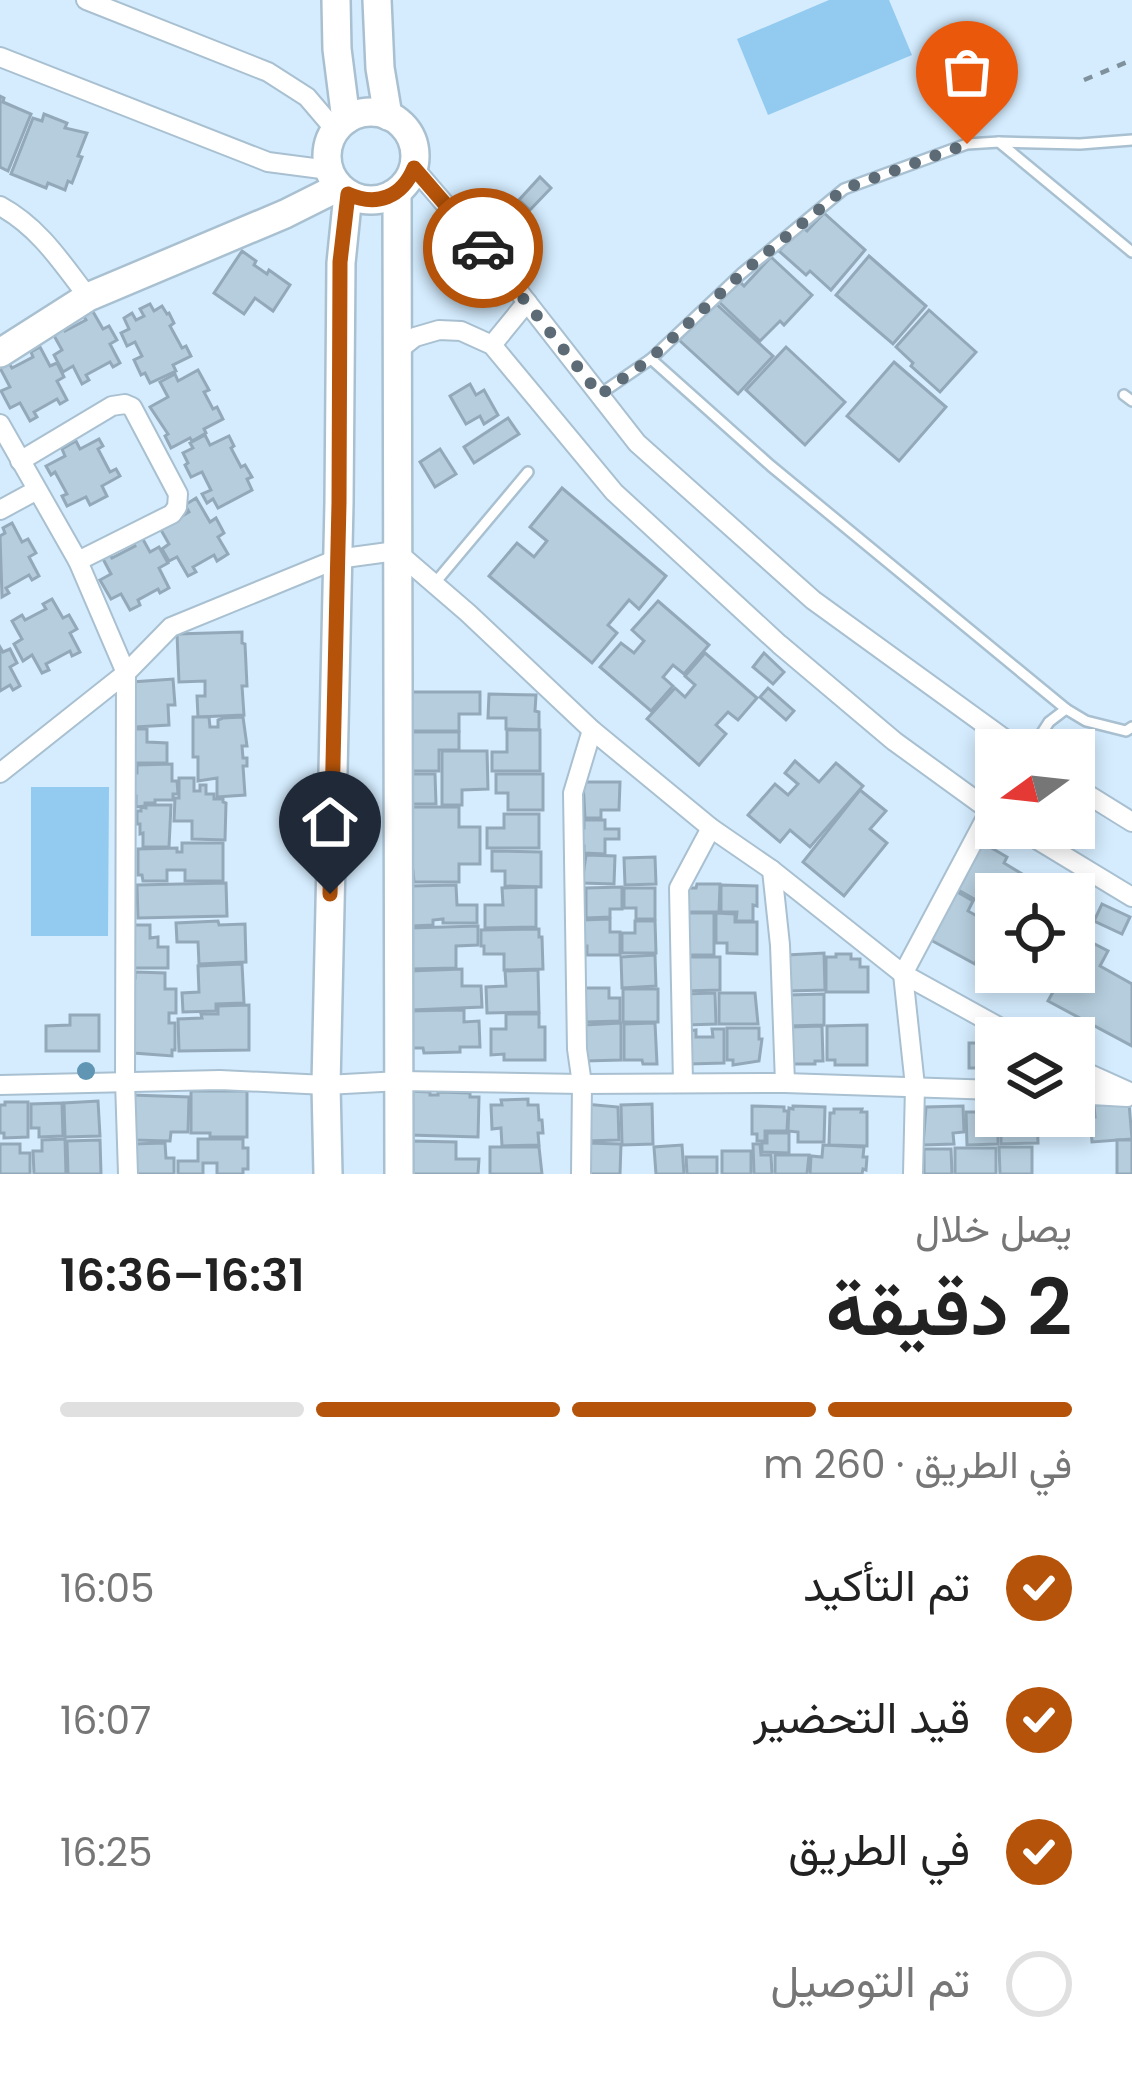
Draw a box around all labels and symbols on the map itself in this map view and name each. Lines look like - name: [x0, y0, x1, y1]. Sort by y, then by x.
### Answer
- pin: [916, 21.0, 1018, 144]
- courier: [423, 188, 543, 308]
- north arrow: [975, 729, 1095, 849]
- pin: [279, 771, 381, 894]

